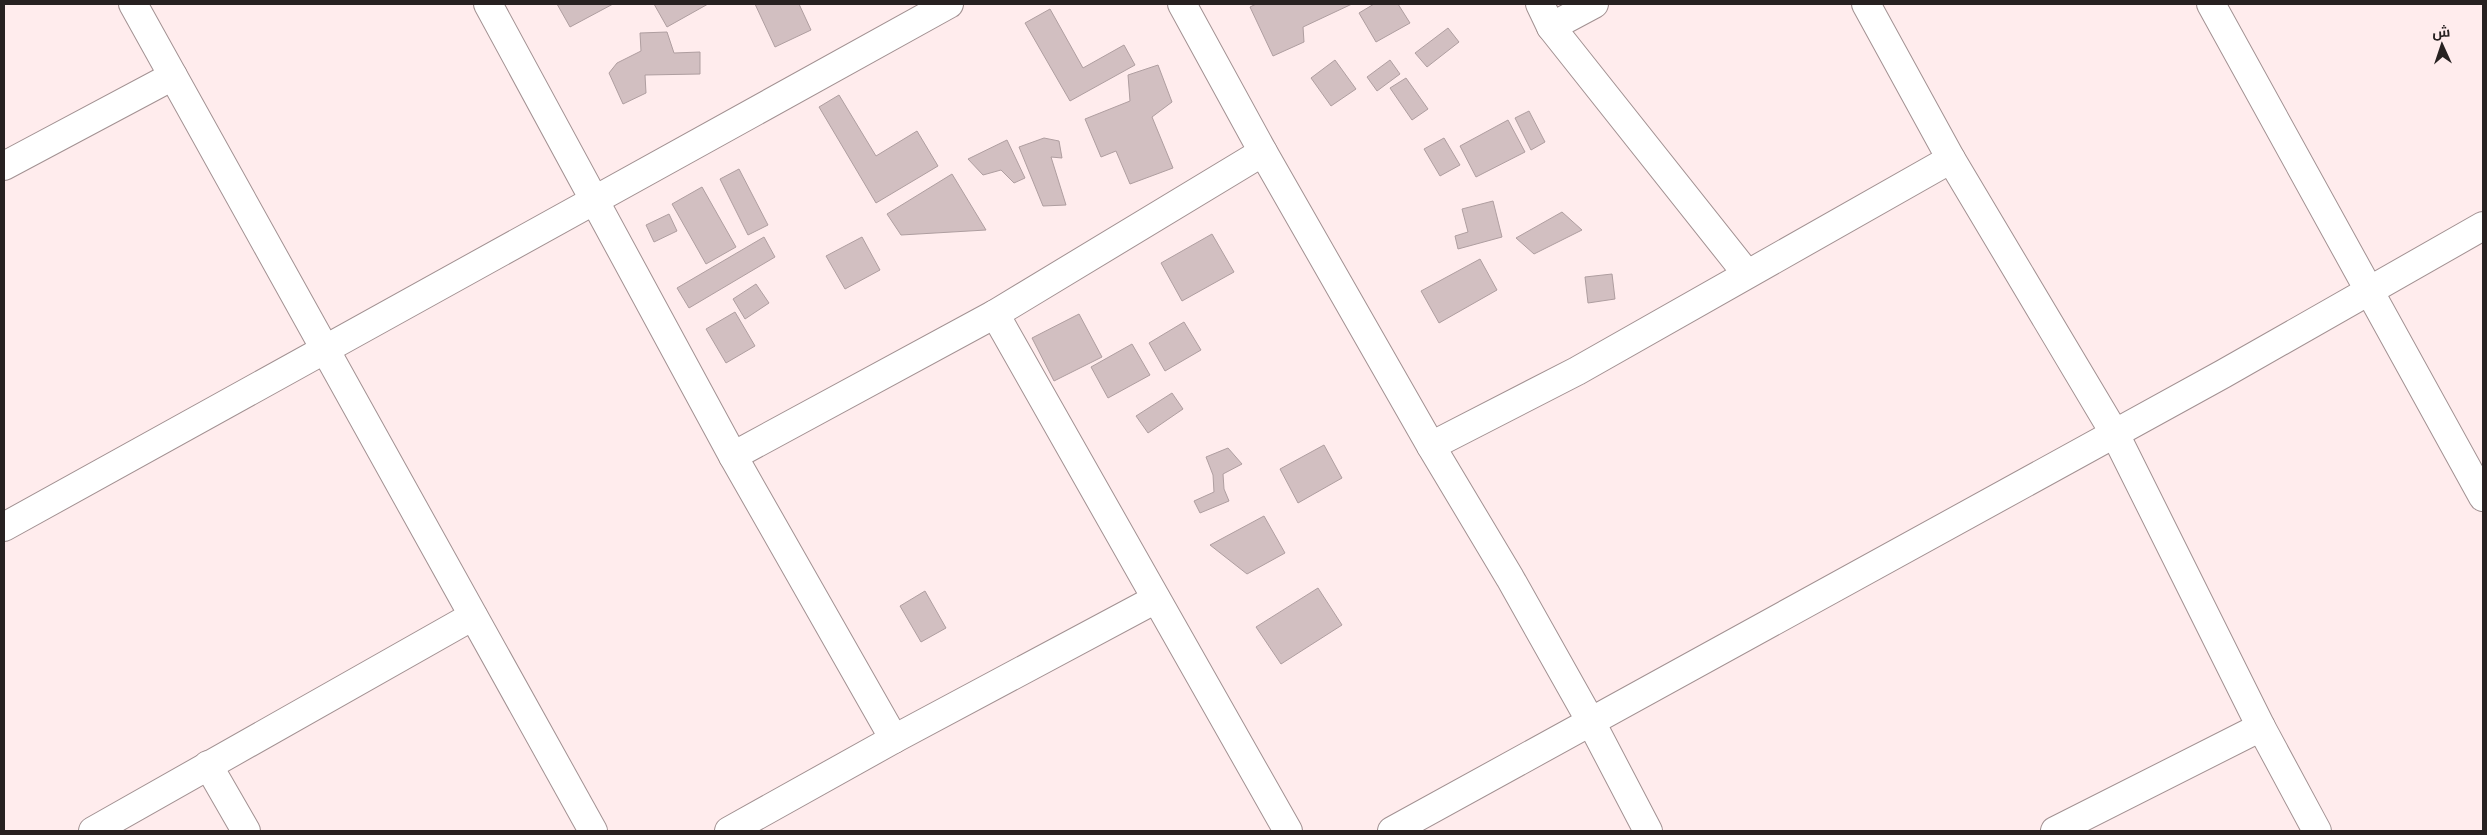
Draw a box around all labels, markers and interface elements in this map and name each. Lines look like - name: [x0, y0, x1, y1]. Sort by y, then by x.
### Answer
- north arrow: [2417, 20, 2467, 70]
- text: ش: [2432, 23, 2451, 41]

